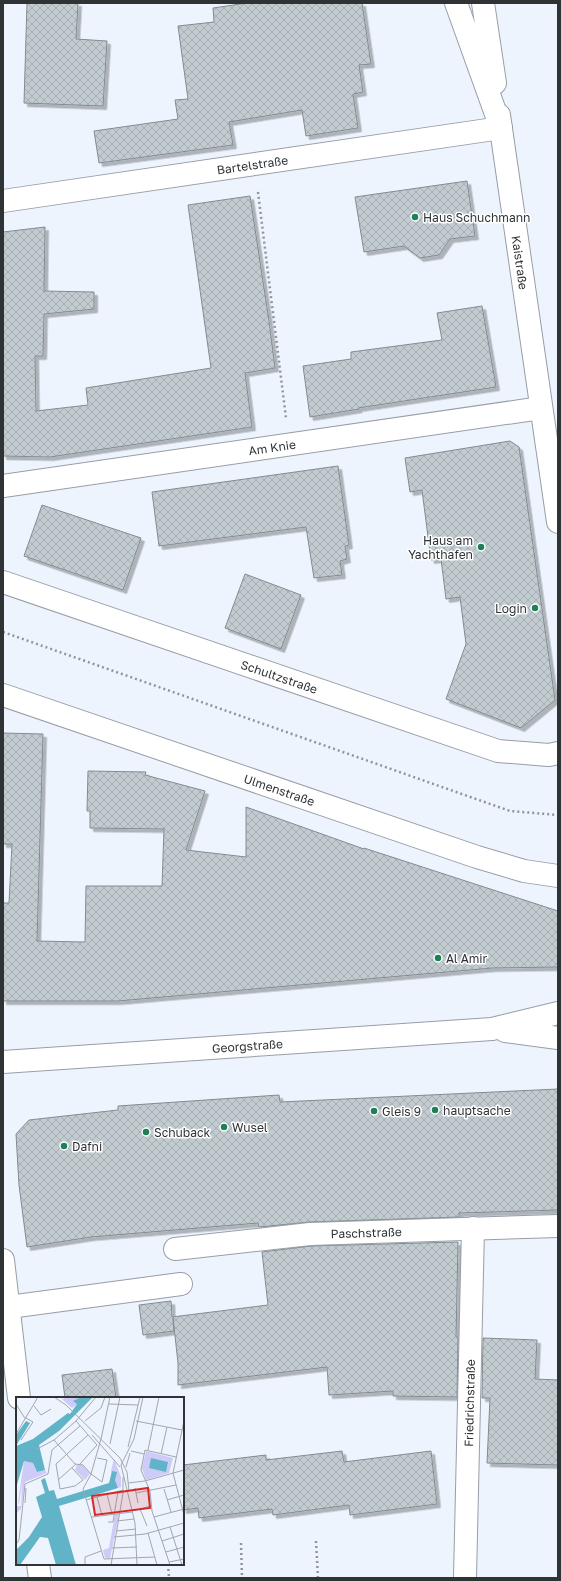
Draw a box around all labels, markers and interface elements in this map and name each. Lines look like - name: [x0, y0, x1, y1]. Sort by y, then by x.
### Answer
- street label: Bartelstraße: [216, 152, 289, 177]
- place label: Haus Schuchmann: [423, 210, 530, 225]
- marker: Haus Schuchmann: [410, 212, 420, 222]
- street label: Kaistraße: [509, 234, 532, 291]
- street label: Am Knie: [248, 436, 297, 458]
- place label: Haus am Yachthafen: [408, 533, 473, 562]
- marker: Haus am Yachthafen: [476, 542, 486, 552]
- place label: Login: [495, 601, 527, 616]
- marker: Login: [530, 603, 540, 613]
- street label: Schultzstraße: [239, 656, 320, 696]
- street label: Ulmenstraße: [242, 770, 317, 809]
- place label: Al Amir: [446, 951, 488, 966]
- marker: Al Amir: [433, 953, 443, 963]
- street label: Georgstraße: [211, 1036, 283, 1055]
- place label: hauptsache: [443, 1103, 511, 1118]
- place label: Gleis 9: [382, 1104, 421, 1119]
- marker: hauptsache: [430, 1105, 440, 1115]
- marker: Gleis 9: [369, 1106, 379, 1116]
- place label: Wusel: [232, 1120, 268, 1135]
- marker: Wusel: [219, 1122, 229, 1132]
- place label: Schuback: [154, 1125, 211, 1140]
- marker: Schuback: [141, 1127, 151, 1137]
- place label: Dafni: [72, 1139, 102, 1154]
- marker: Dafni: [59, 1141, 69, 1151]
- street label: Paschstraße: [330, 1224, 402, 1241]
- street label: Friedrichstraße: [460, 1359, 477, 1447]
- inset map: [16, 1397, 184, 1565]

